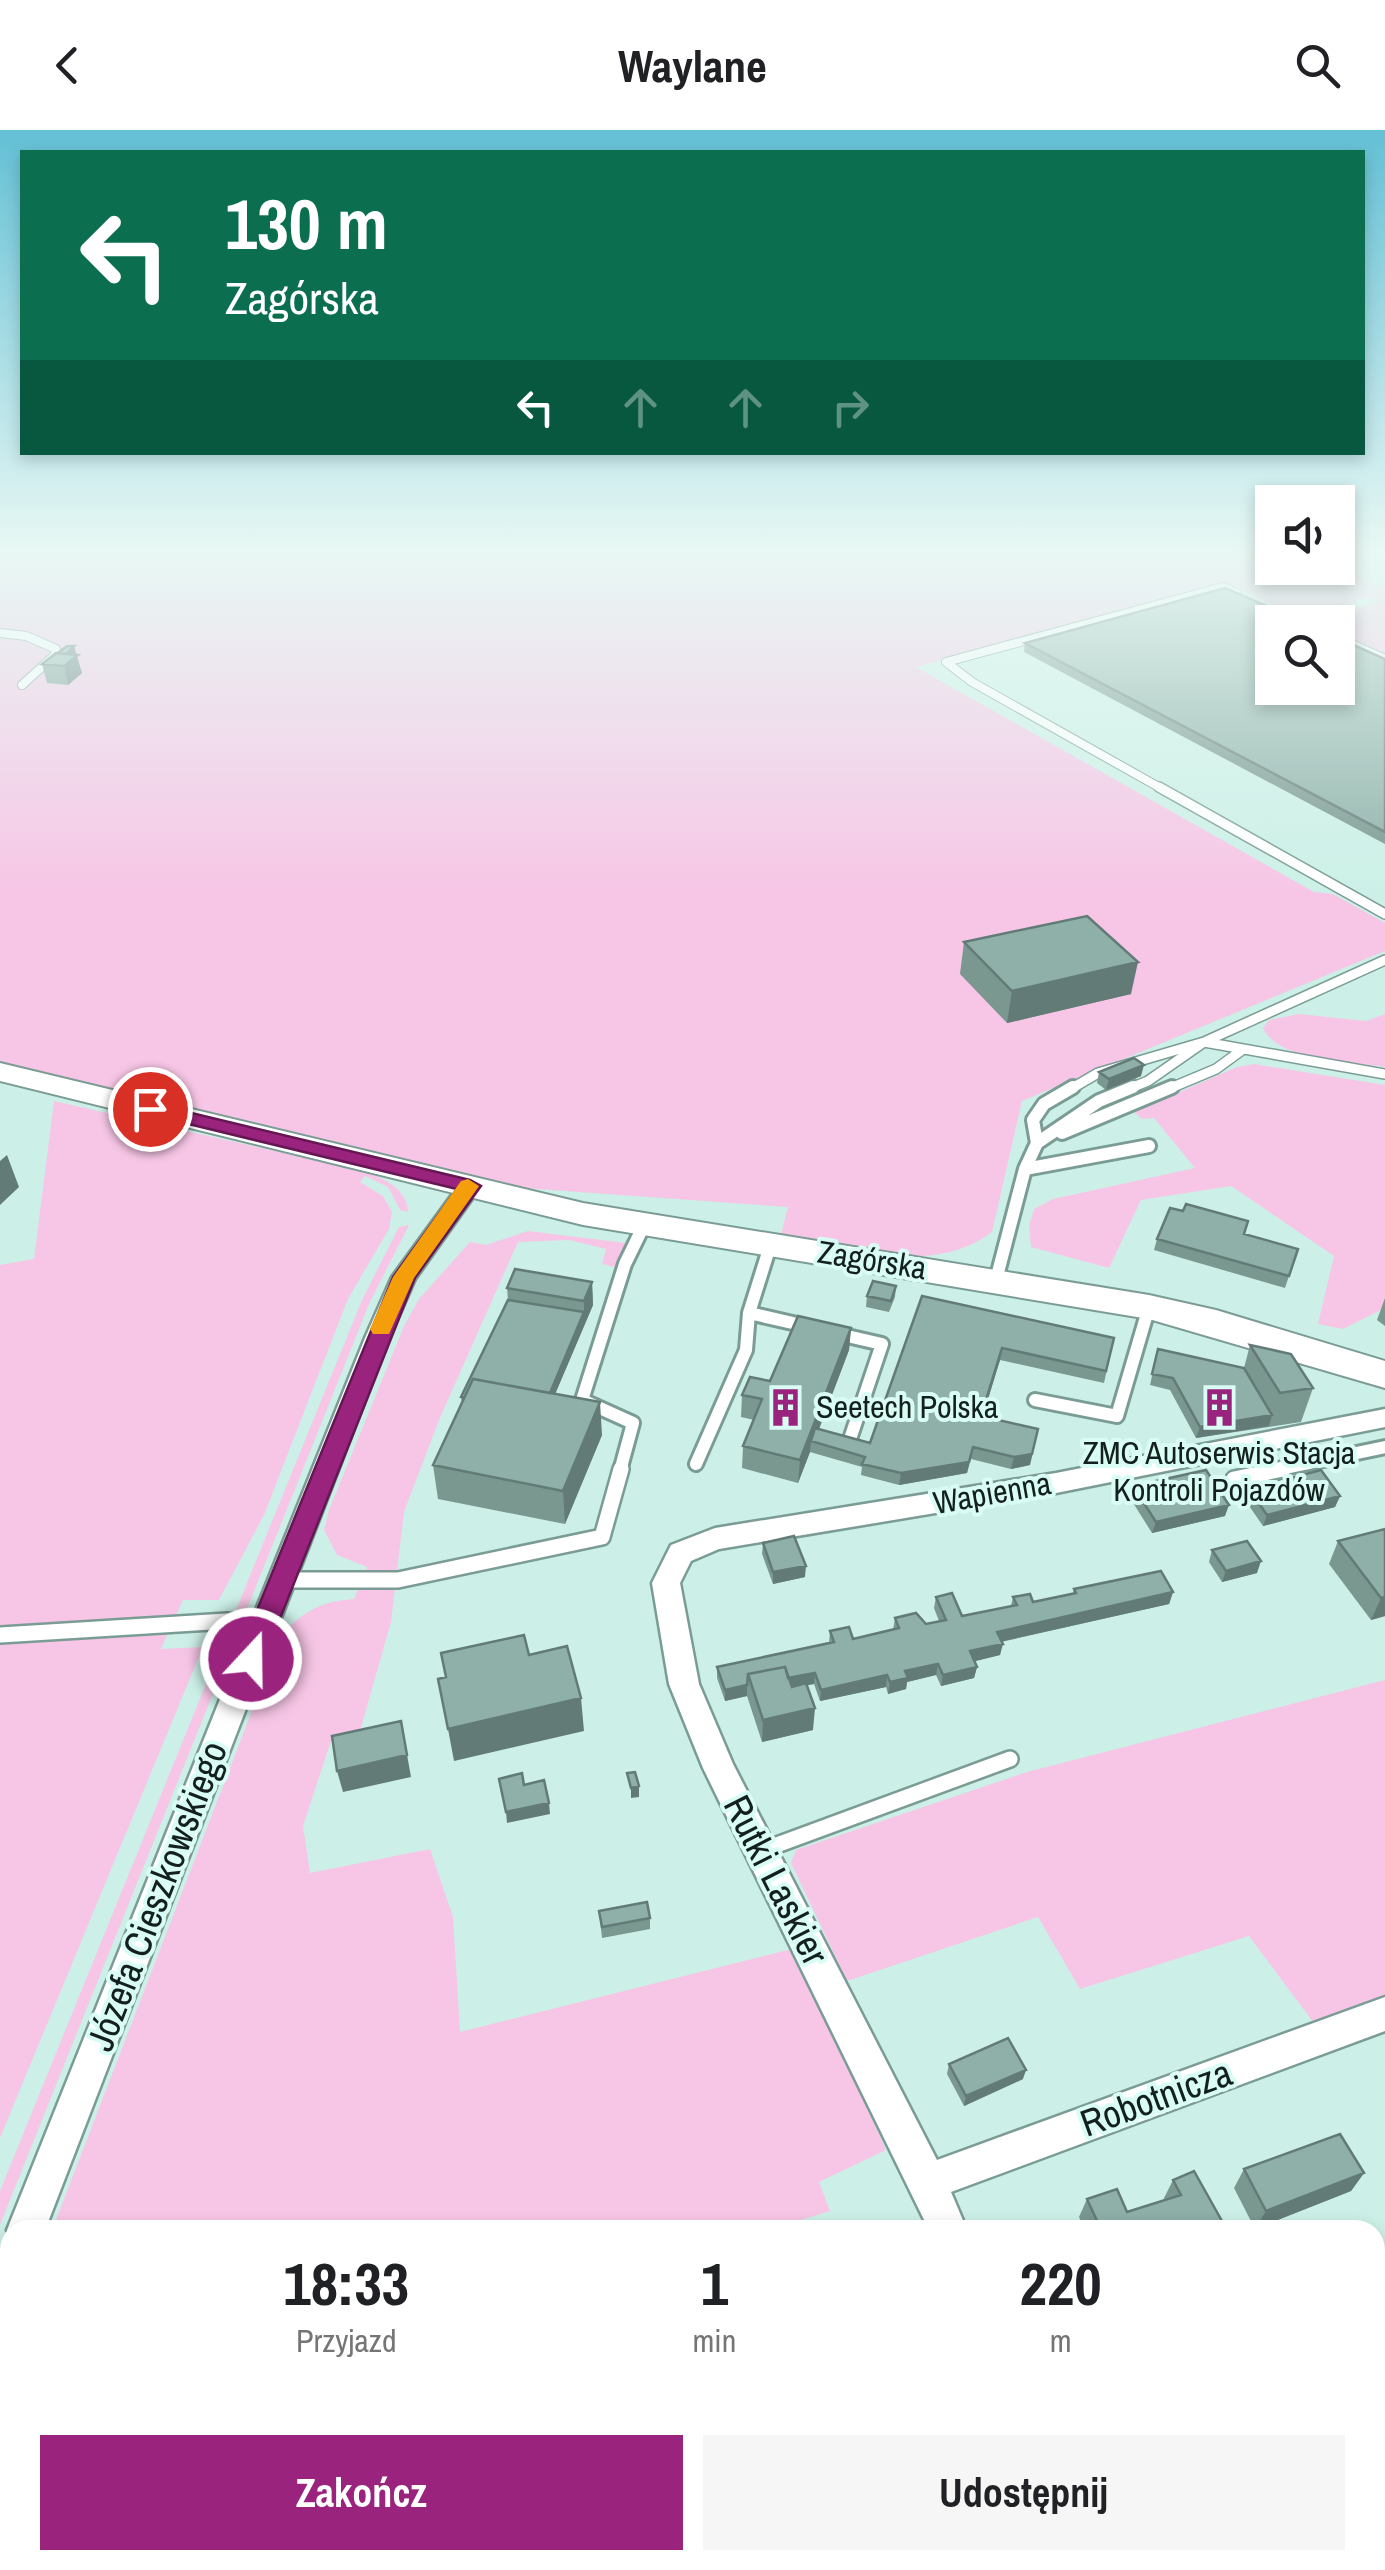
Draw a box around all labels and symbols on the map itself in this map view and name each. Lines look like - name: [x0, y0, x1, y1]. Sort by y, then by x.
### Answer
- pin: [108, 1067, 193, 1152]
- street label: Zagórska: [815, 1230, 930, 1289]
- place label: Seetech Polska: [816, 1385, 999, 1428]
- building icon: Seetech Polska: [765, 1386, 807, 1428]
- building icon: ZMC Autoserwis Stacja Kontroli Pojazdów: [1198, 1387, 1240, 1429]
- place label: ZMC Autoserwis Stacja Kontroli Pojazdów: [1083, 1431, 1356, 1511]
- street label: Wapienna: [930, 1461, 1054, 1524]
- position arrow: [199, 1607, 303, 1711]
- street label: Józefa Cieszkowskiego: [74, 1734, 239, 2058]
- street label: Rutki Laskier: [712, 1786, 841, 1974]
- street label: Robotnicza: [1073, 2047, 1239, 2148]

